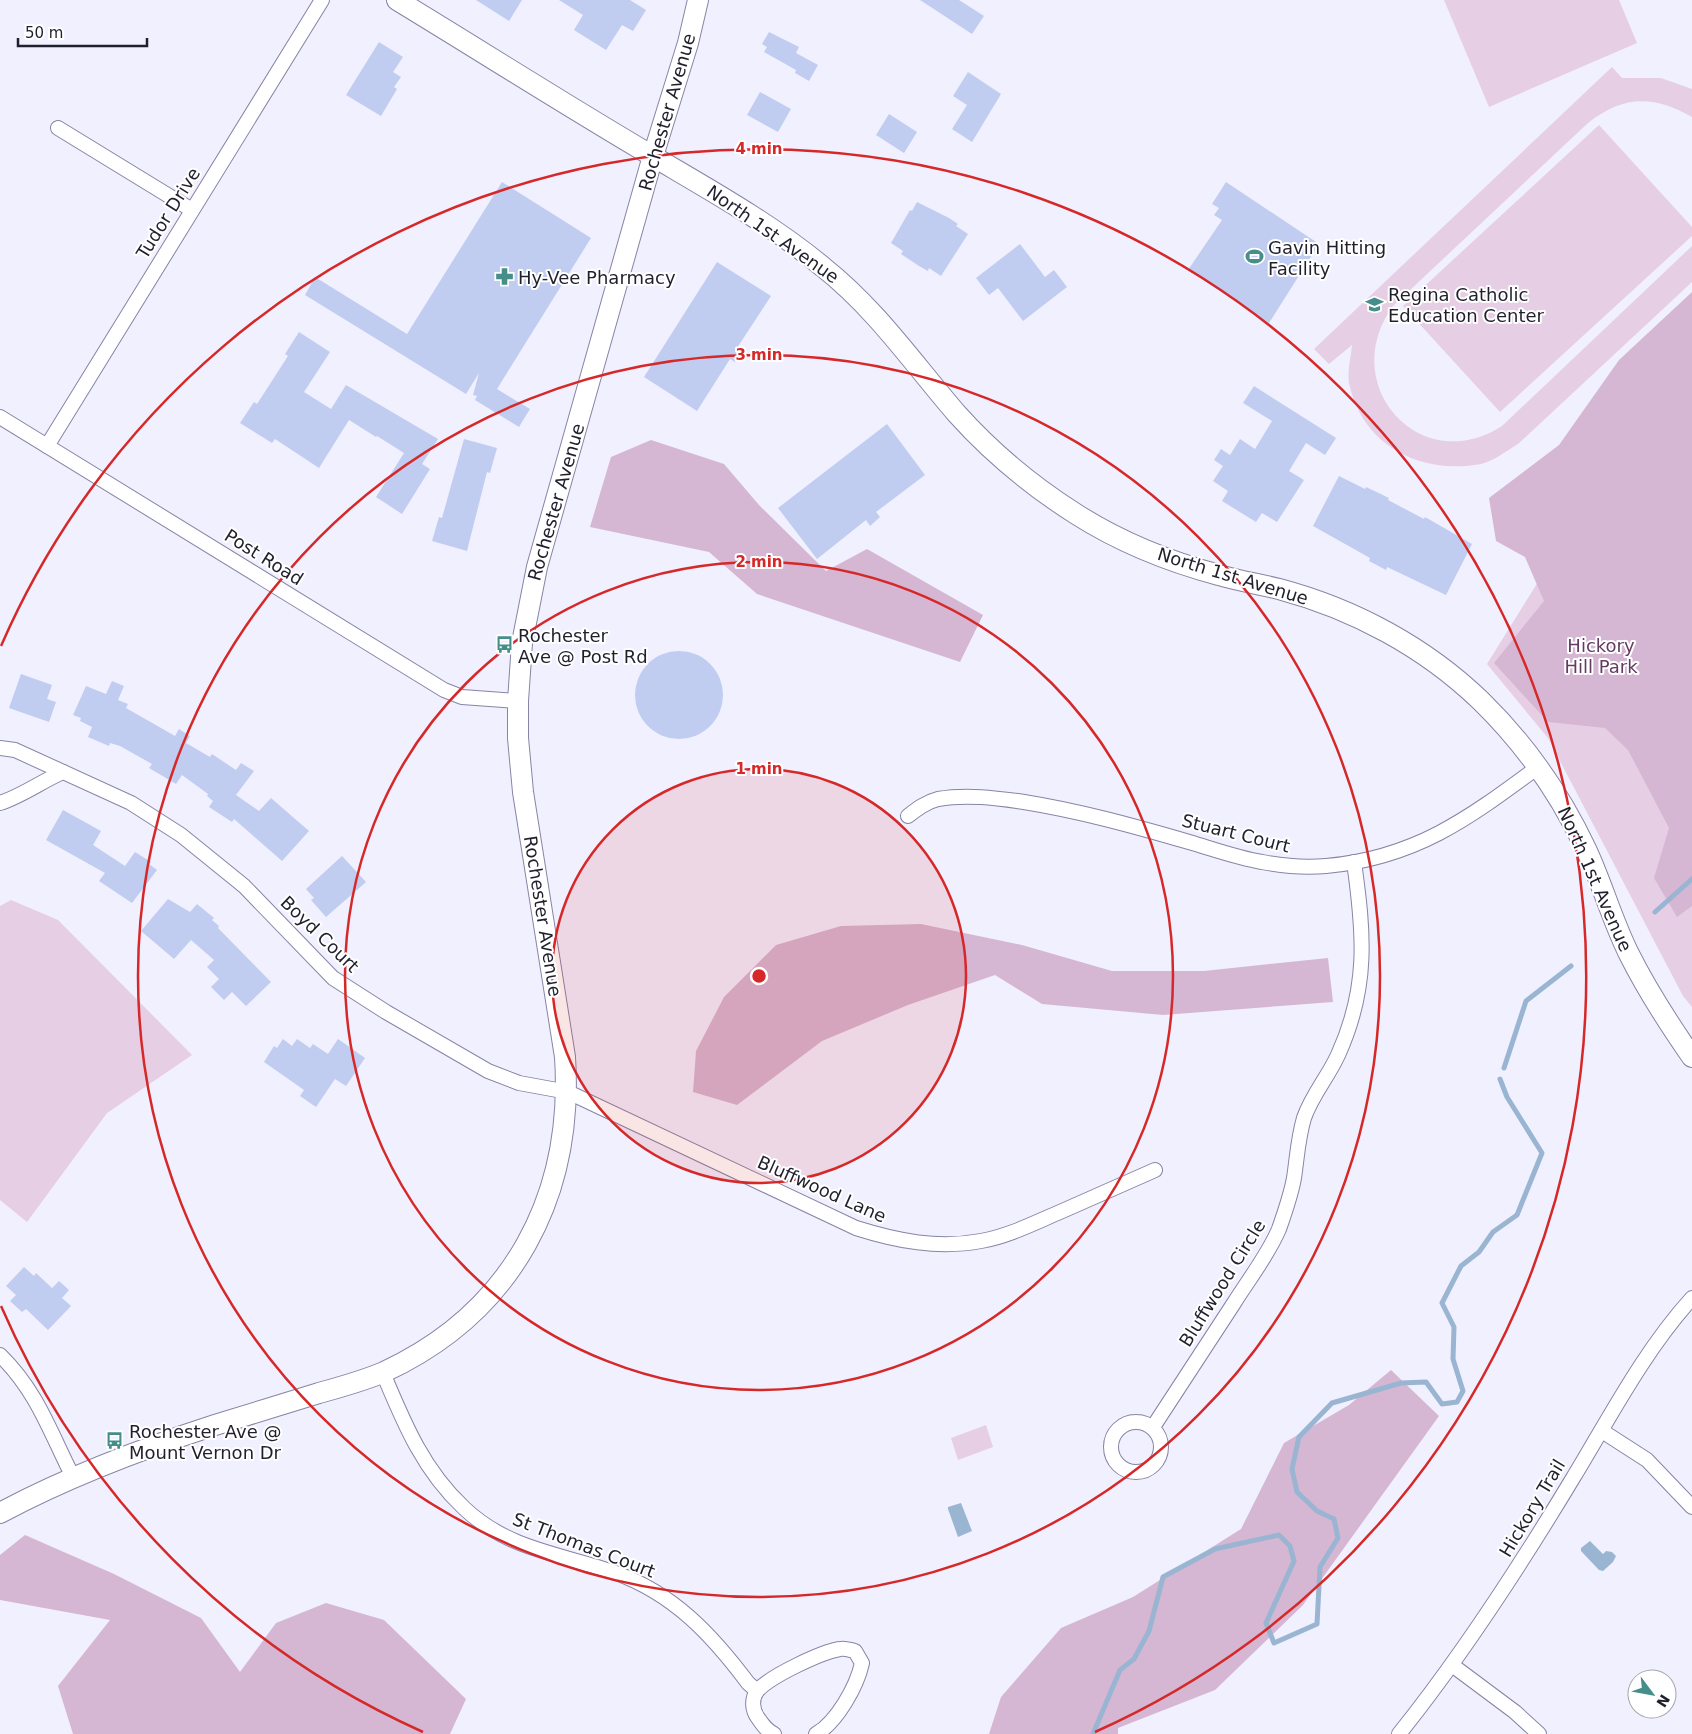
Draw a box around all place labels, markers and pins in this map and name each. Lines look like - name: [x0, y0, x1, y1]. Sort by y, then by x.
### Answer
- place label: Gavin Hitting Facility: [1268, 237, 1386, 279]
- sports icon: Gavin Hitting Facility: [1244, 247, 1264, 267]
- pharmacy icon: Hy-Vee Pharmacy: [494, 267, 514, 287]
- place label: Hy-Vee Pharmacy: [518, 267, 676, 288]
- place label: Regina Catholic Education Center: [1388, 284, 1545, 326]
- school or university icon: Regina Catholic Education Center: [1364, 294, 1384, 314]
- place label: Rochester Ave @ Post Rd: [518, 625, 648, 667]
- bus stop icon: Rochester Ave @ Post Rd: [494, 635, 514, 655]
- centre of rings: [750, 967, 768, 985]
- place label: Rochester Ave @ Mount Vernon Dr: [129, 1421, 282, 1463]
- bus stop icon: Rochester Ave @ Mount Vernon Dr: [105, 1431, 125, 1451]

